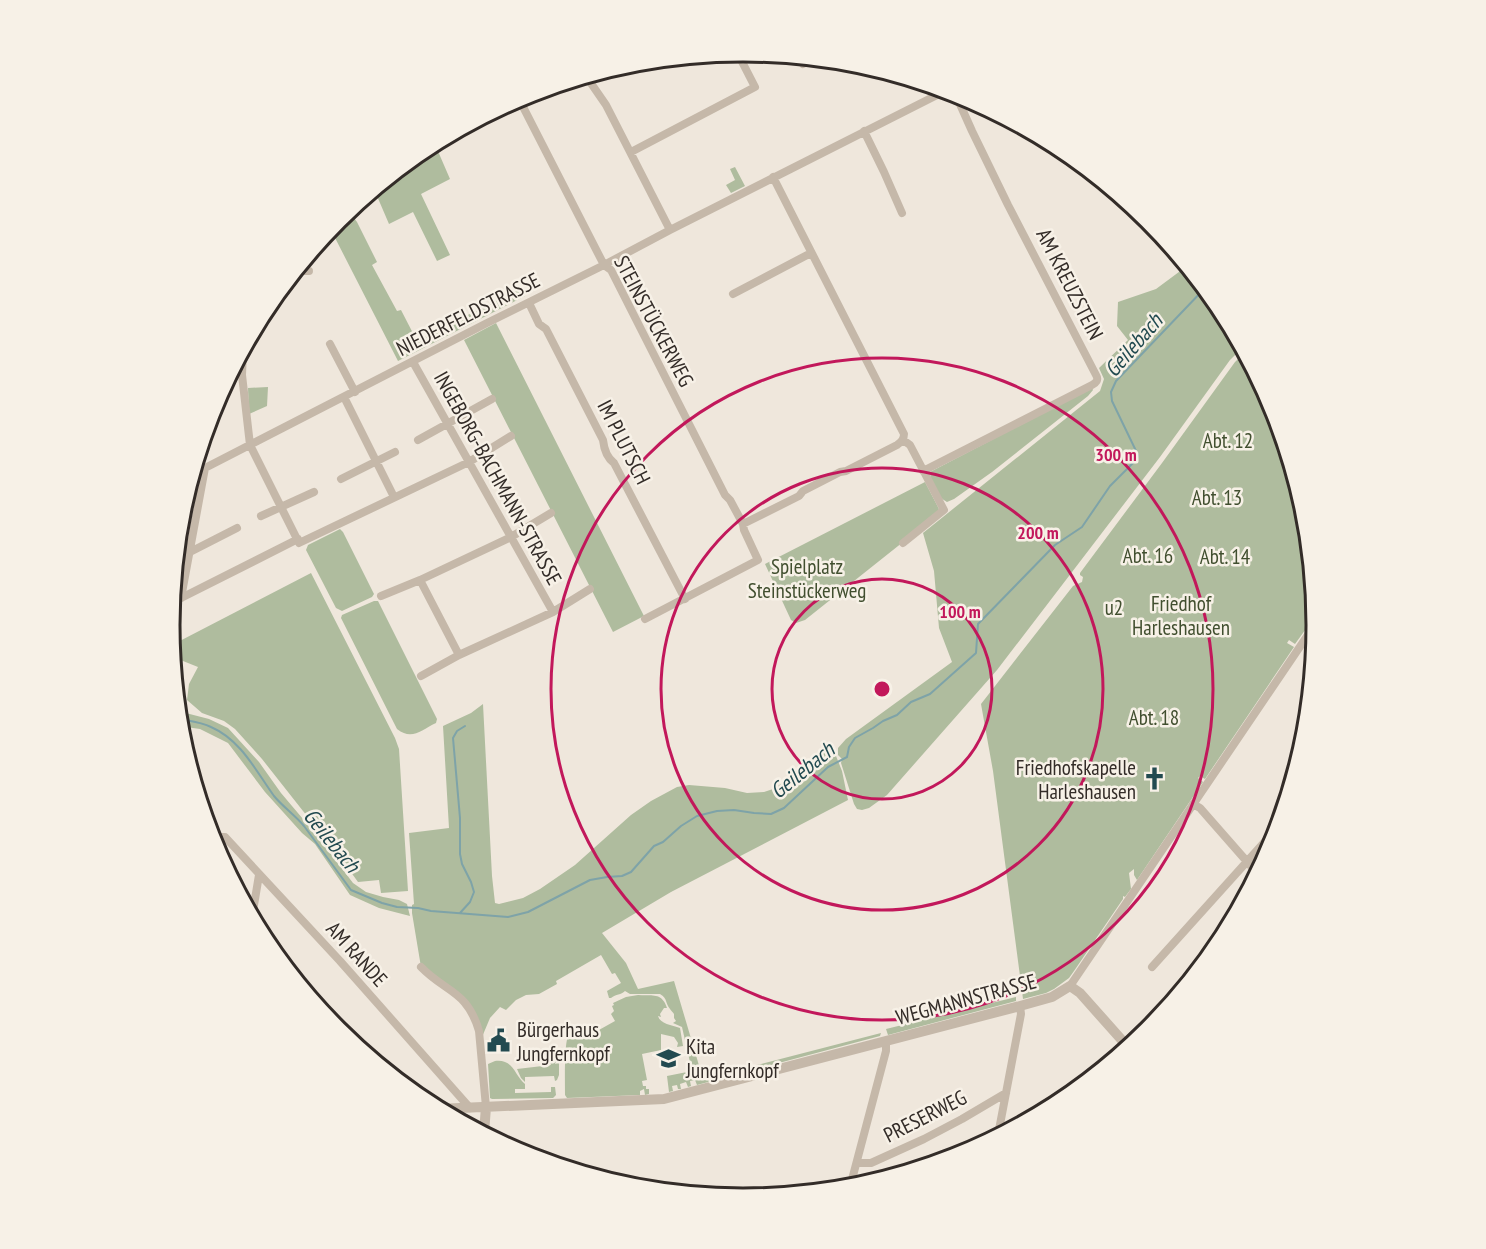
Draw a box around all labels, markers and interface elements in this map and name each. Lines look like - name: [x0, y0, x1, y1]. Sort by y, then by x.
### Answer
- street label: AM KREUZSTEIN: [1031, 224, 1109, 344]
- street label: STEINSTÜCKERWEG: [608, 251, 700, 391]
- street label: NIEDERFELDSTRASSE: [392, 266, 544, 362]
- water label: Geilebach: [1098, 307, 1169, 382]
- street label: INGEBORG-BACHMANN-STRASSE: [428, 366, 568, 590]
- street label: IM PLUTSCH: [591, 395, 657, 489]
- park label: Abt. 12: [1203, 427, 1253, 454]
- text: 300 m: [1095, 443, 1137, 466]
- park label: Abt. 13: [1192, 484, 1242, 511]
- text: 200 m: [1017, 521, 1059, 544]
- park label: Abt. 16: [1123, 542, 1173, 569]
- park label: Abt. 14: [1200, 543, 1251, 570]
- park label: Spielplatz Steinstückerweg: [748, 553, 866, 604]
- park label: Friedhof Harleshausen: [1132, 590, 1230, 641]
- park label: u2: [1105, 594, 1123, 621]
- text: 100 m: [939, 600, 981, 623]
- centre of rings: [872, 679, 892, 699]
- park label: Abt. 18: [1129, 704, 1179, 731]
- water label: Geilebach: [764, 735, 841, 804]
- place label: Friedhofskapelle Harleshausen: [1016, 754, 1136, 805]
- church icon: Friedhofskapelle Harleshausen: [1141, 766, 1167, 792]
- water label: Geilebach: [298, 802, 367, 879]
- street label: AM RANDE: [321, 916, 393, 992]
- street label: WEGMANNSTRASSE: [893, 967, 1039, 1031]
- place label: Bürgerhaus Jungfernkopf: [516, 1016, 610, 1067]
- public building icon: Bürgerhaus Jungfernkopf: [486, 1028, 512, 1054]
- place label: Kita Jungfernkopf: [685, 1033, 779, 1084]
- school or university icon: Kita Jungfernkopf: [655, 1045, 681, 1071]
- street label: PRESERWEG: [879, 1084, 971, 1148]

